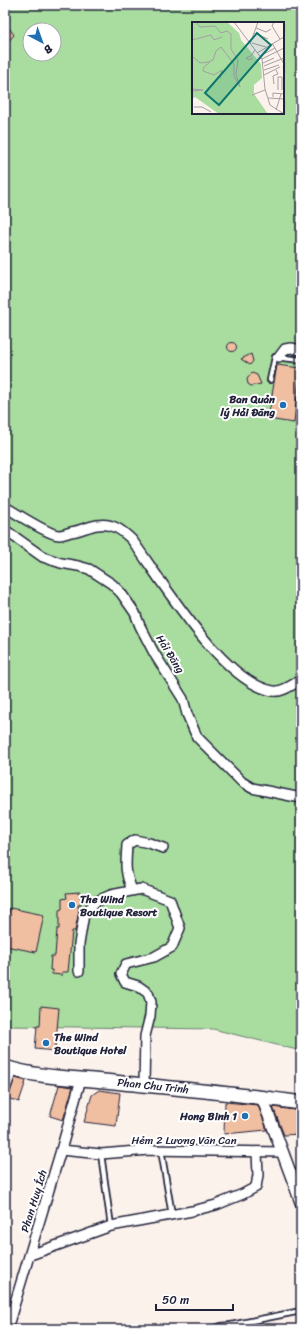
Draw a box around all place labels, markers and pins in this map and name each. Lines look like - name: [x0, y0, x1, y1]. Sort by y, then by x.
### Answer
- place label: Ban Quản lý Hải Đăng: [220, 390, 275, 422]
- marker: Ban Quản lý Hải Đăng: [278, 400, 288, 410]
- place label: The Wind Boutique Resort: [80, 890, 158, 922]
- marker: The Wind Boutique Resort: [67, 900, 77, 910]
- place label: The Wind Boutique Hotel: [54, 1028, 127, 1060]
- marker: The Wind Boutique Hotel: [41, 1038, 51, 1048]
- place label: Hong Binh 1: [179, 1107, 237, 1126]
- marker: Hong Binh 1: [240, 1111, 250, 1121]

